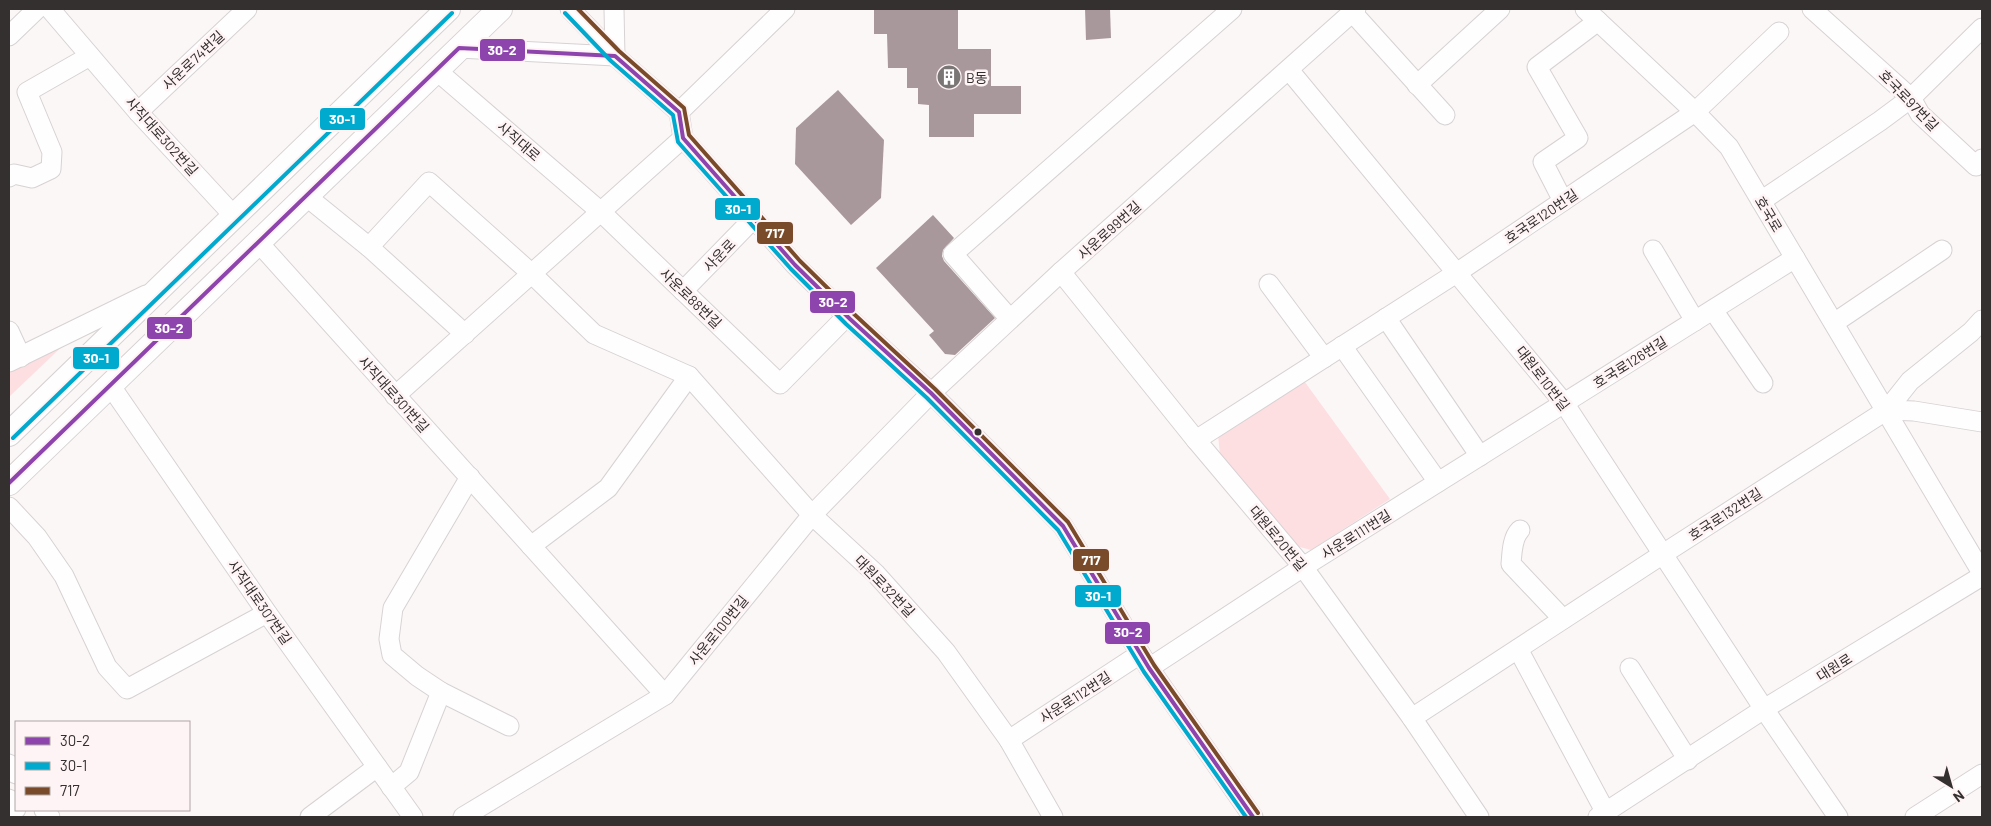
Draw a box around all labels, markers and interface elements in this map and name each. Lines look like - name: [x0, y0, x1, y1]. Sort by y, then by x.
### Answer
- street label: 사운로74번길: [158, 27, 228, 93]
- line badge: 30-2: [479, 38, 526, 62]
- text: 30-2: [487, 41, 517, 58]
- building icon: B동: [936, 64, 962, 90]
- street label: 호국로97번길: [1876, 66, 1942, 134]
- place label: B동: [966, 69, 988, 86]
- street label: 사직대로302번길: [122, 93, 202, 179]
- line badge: 30-1: [319, 107, 366, 131]
- text: 30-1: [329, 110, 355, 127]
- street label: 사직대로: [494, 118, 544, 164]
- street label: 호국로120번길: [1501, 185, 1581, 247]
- street label: 호국로: [1752, 193, 1786, 235]
- line badge: 30-1: [714, 197, 761, 221]
- street label: 사운로99번길: [1074, 197, 1144, 263]
- text: 30-1: [725, 200, 751, 217]
- line badge: 717: [756, 221, 794, 245]
- text: 717: [766, 224, 785, 241]
- street label: 사운로: [699, 235, 739, 275]
- street label: 사운로88번길: [657, 264, 725, 332]
- line badge: 30-2: [809, 290, 856, 314]
- text: 30-2: [818, 293, 848, 310]
- line badge: 30-2: [146, 316, 193, 340]
- text: 30-2: [154, 319, 184, 336]
- street label: 호국로126번길: [1590, 333, 1670, 391]
- street label: 대원로10번길: [1513, 342, 1573, 414]
- line badge: 30-1: [72, 346, 120, 370]
- text: 30-1: [83, 349, 109, 366]
- street label: 사직대로301번길: [355, 352, 433, 436]
- unlabelled marker: [973, 427, 983, 437]
- street label: 호국로132번길: [1685, 484, 1765, 544]
- street label: 대원로20번길: [1246, 502, 1310, 574]
- street label: 사운로111번길: [1318, 506, 1394, 562]
- line badge: 717: [1072, 548, 1110, 572]
- text: 717: [1082, 551, 1101, 568]
- street label: 대원로32번길: [851, 552, 919, 620]
- street label: 사직대로307번길: [225, 557, 295, 647]
- line badge: 30-1: [1074, 584, 1122, 608]
- text: 30-1: [1085, 587, 1111, 604]
- street label: 사운로100번길: [685, 592, 751, 668]
- line badge: 30-2: [1104, 621, 1151, 645]
- text: 30-2: [1113, 623, 1143, 640]
- street label: 대원로: [1813, 649, 1855, 684]
- street label: 사운로112번길: [1036, 668, 1114, 726]
- legend: [15, 721, 190, 811]
- text: 30-2: [60, 731, 90, 749]
- text: 30-1: [60, 756, 87, 774]
- north arrow: [1926, 761, 1976, 811]
- text: 717: [60, 781, 80, 799]
- text: N: [1950, 787, 1968, 806]

